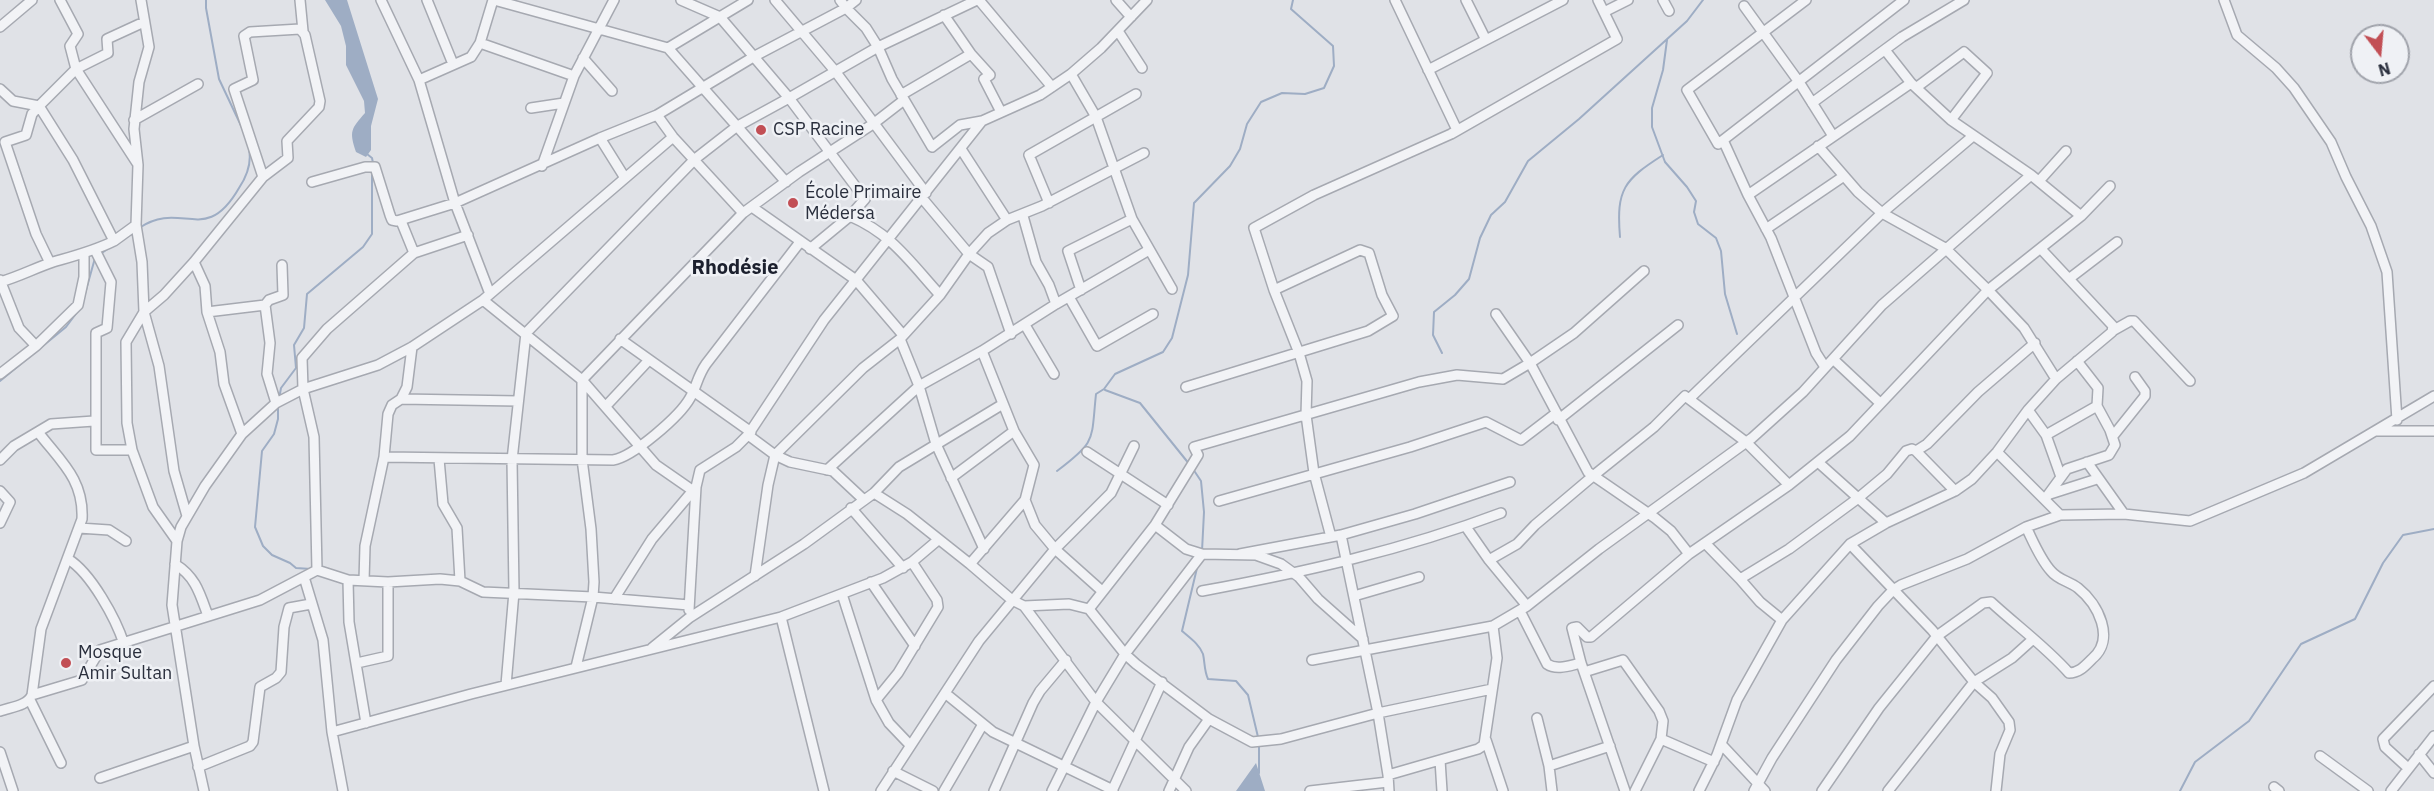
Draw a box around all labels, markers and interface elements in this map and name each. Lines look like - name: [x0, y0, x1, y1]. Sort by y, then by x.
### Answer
- north arrow: [2350, 24, 2410, 84]
- text: N: [2376, 58, 2393, 81]
- place label: CSP Racine: [773, 119, 864, 141]
- marker: CSP Racine: [754, 123, 768, 137]
- place label: École Primaire Médersa: [805, 182, 921, 224]
- marker: École Primaire Médersa: [786, 196, 800, 210]
- district label: Rhodésie: [691, 256, 779, 280]
- place label: Mosque Amir Sultan: [78, 642, 172, 684]
- marker: Mosque Amir Sultan: [59, 656, 73, 670]

